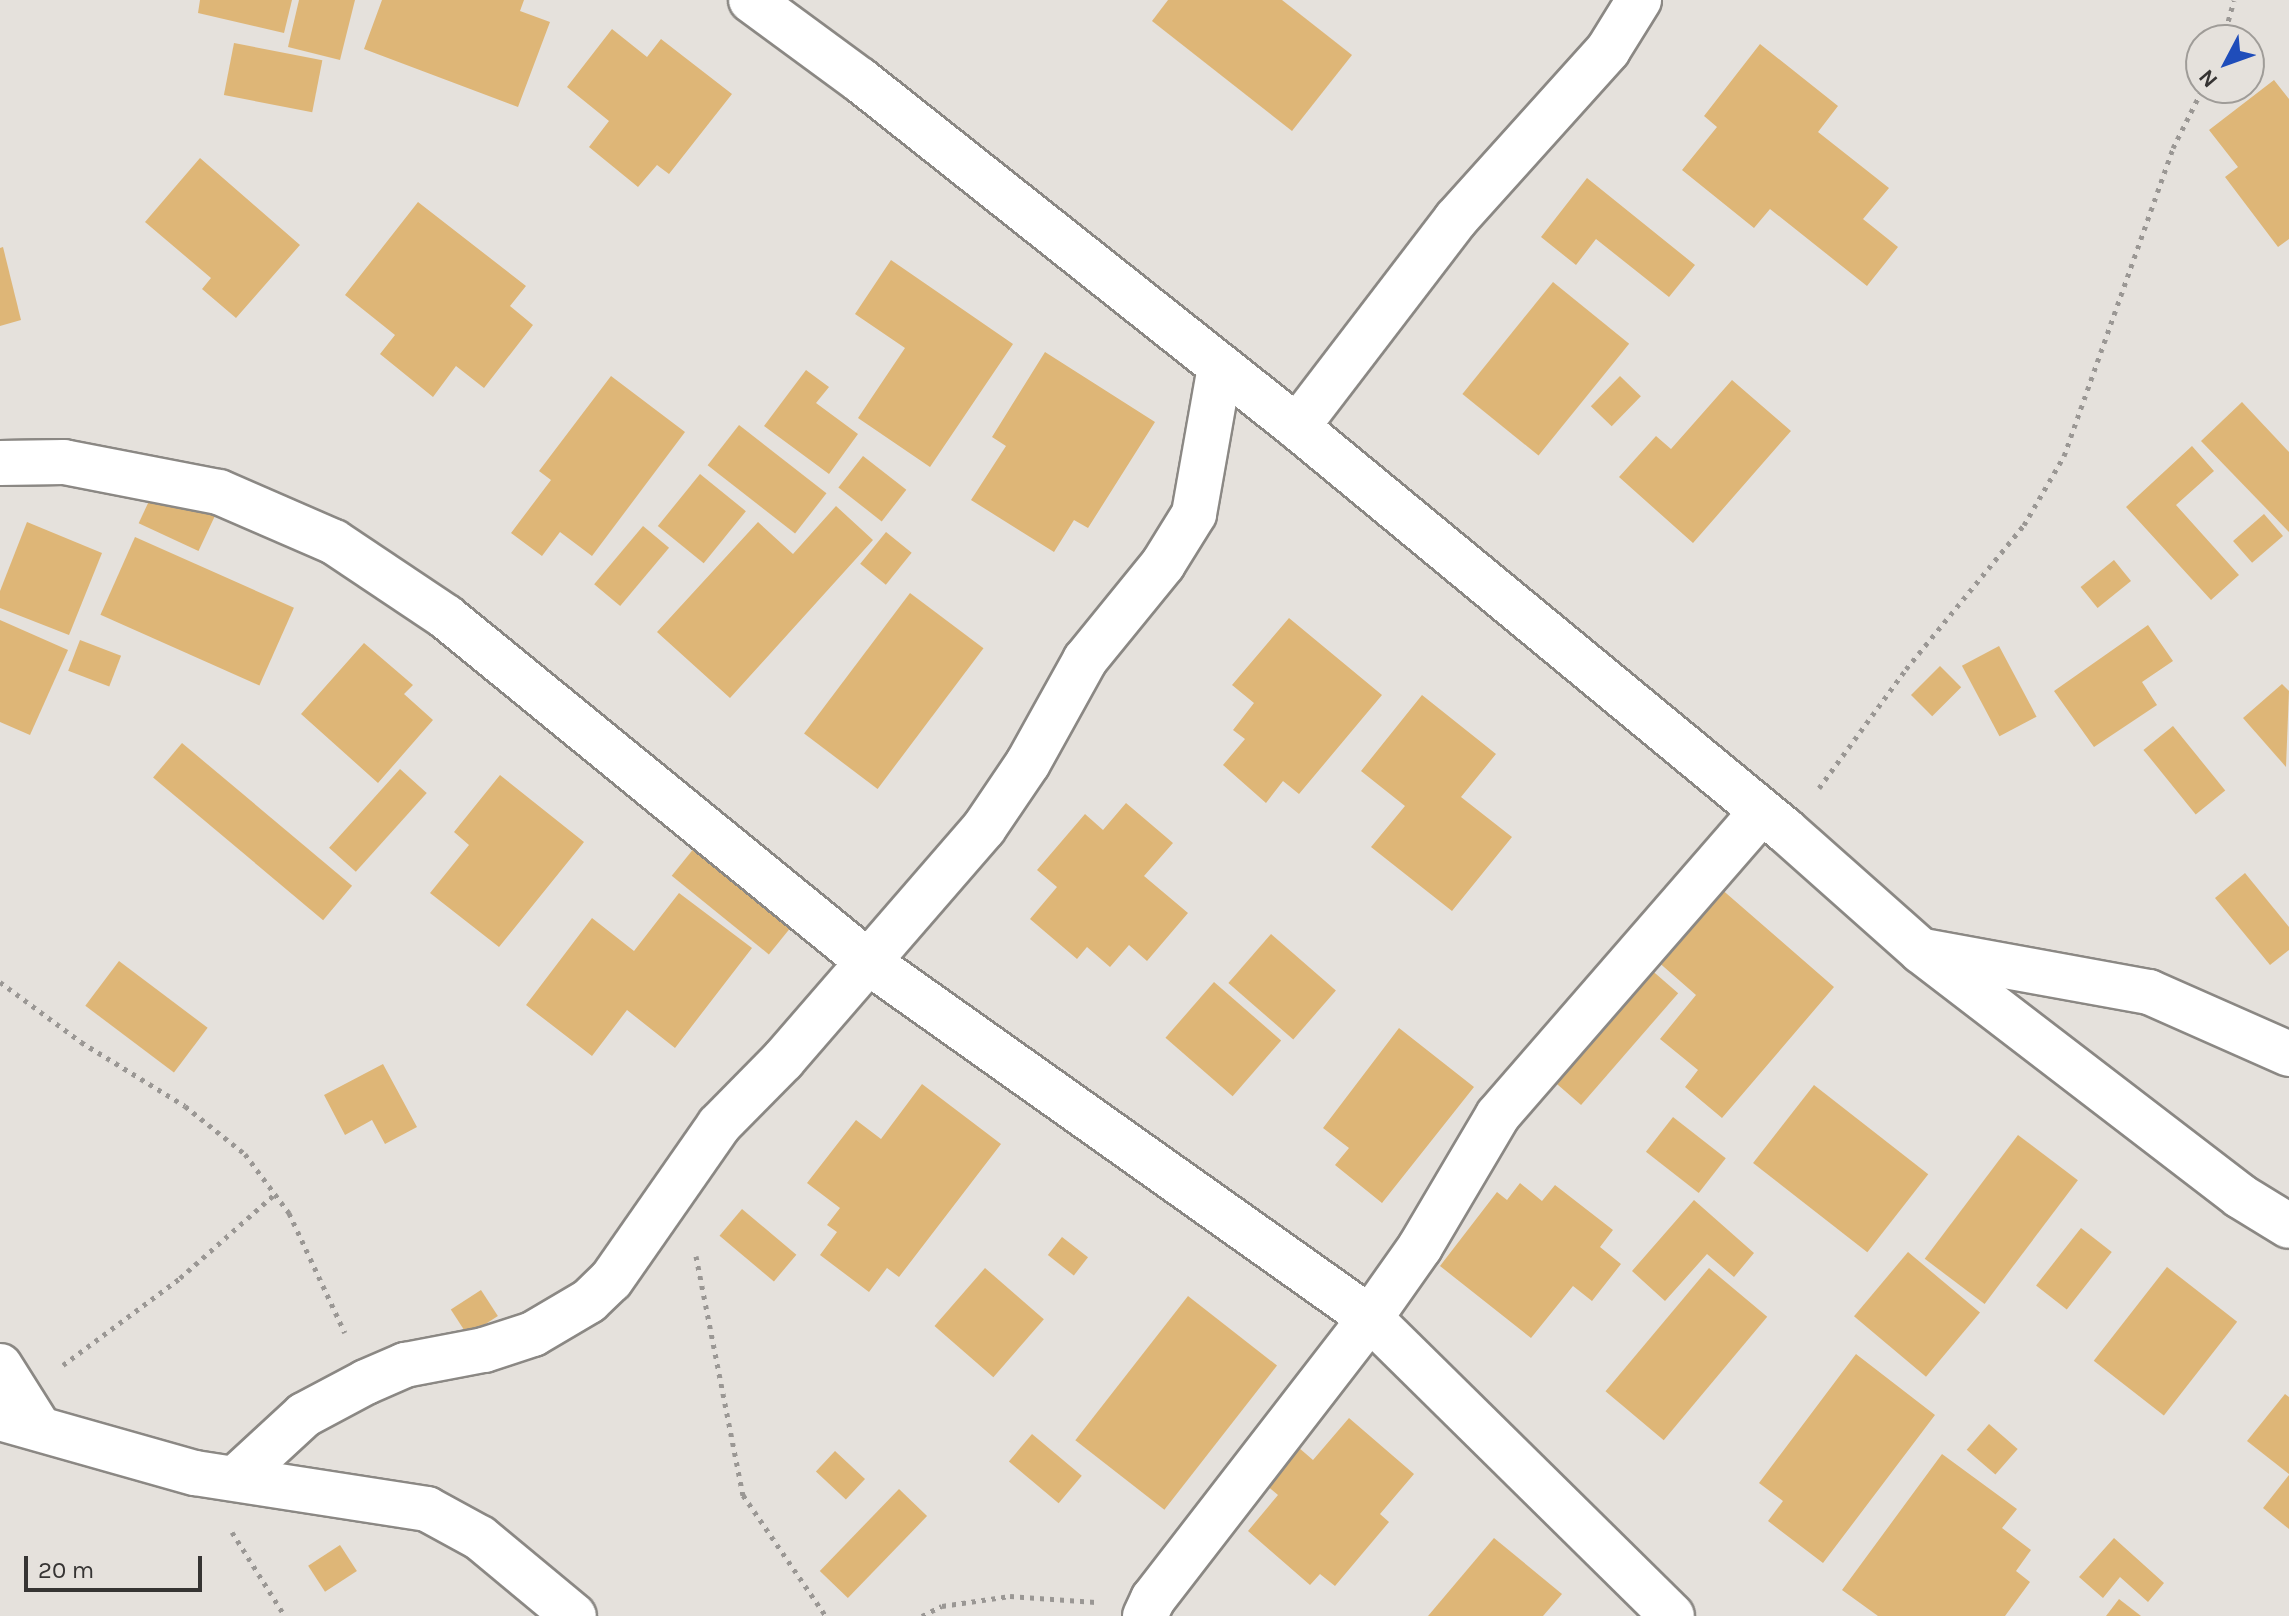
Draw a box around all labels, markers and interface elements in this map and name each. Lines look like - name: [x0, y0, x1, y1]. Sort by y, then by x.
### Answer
- north arrow: [2185, 24, 2265, 104]
- text: N: [2193, 64, 2223, 93]
- scale bar: [28, 1540, 206, 1590]
- text: 20 m: [38, 1556, 94, 1584]

